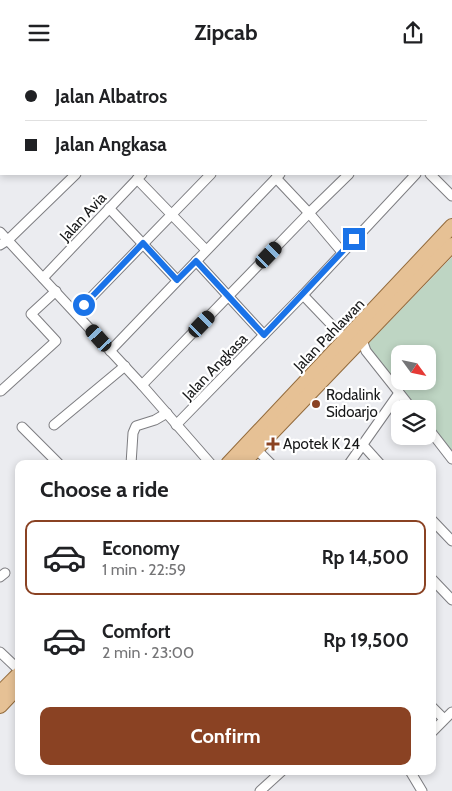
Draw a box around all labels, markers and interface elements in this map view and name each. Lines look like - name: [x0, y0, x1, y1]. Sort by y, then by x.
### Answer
- icon: menu: [25, 19, 53, 47]
- text: Zipcab: [194, 19, 258, 46]
- icon: share: [399, 19, 427, 47]
- text: Jalan Albatros: [55, 85, 167, 108]
- text: Jalan Angkasa: [55, 133, 167, 156]
- street label: Jalan Avia: [55, 188, 111, 246]
- route end: [343, 228, 365, 250]
- car: [253, 239, 284, 271]
- route start: [73, 294, 95, 316]
- street label: Jalan Pahlawan: [289, 295, 368, 376]
- car: [186, 308, 217, 340]
- car: [83, 322, 114, 354]
- street label: Jalan Angkasa: [178, 329, 252, 405]
- north arrow: [391, 345, 436, 390]
- map controls: [391, 345, 436, 445]
- place label: Rodalink Sidoarjo: [326, 386, 381, 421]
- marker: Rodalink Sidoarjo: [310, 398, 322, 410]
- button: layers: [391, 400, 436, 445]
- place label: Apotek K 24: [283, 435, 360, 453]
- marker: Apotek K 24: [267, 438, 279, 450]
- text: Choose a ride: [40, 476, 169, 503]
- icon: car: [42, 535, 87, 580]
- text: Economy: [102, 537, 180, 560]
- text: Rp 14,500: [322, 546, 409, 569]
- text: 1 min · 22:59: [102, 560, 186, 579]
- icon: car: [42, 618, 87, 663]
- text: Comfort: [102, 620, 171, 643]
- text: Rp 19,500: [323, 629, 409, 652]
- text: 2 min · 23:00: [102, 643, 194, 662]
- button: Confirm: [40, 707, 411, 765]

